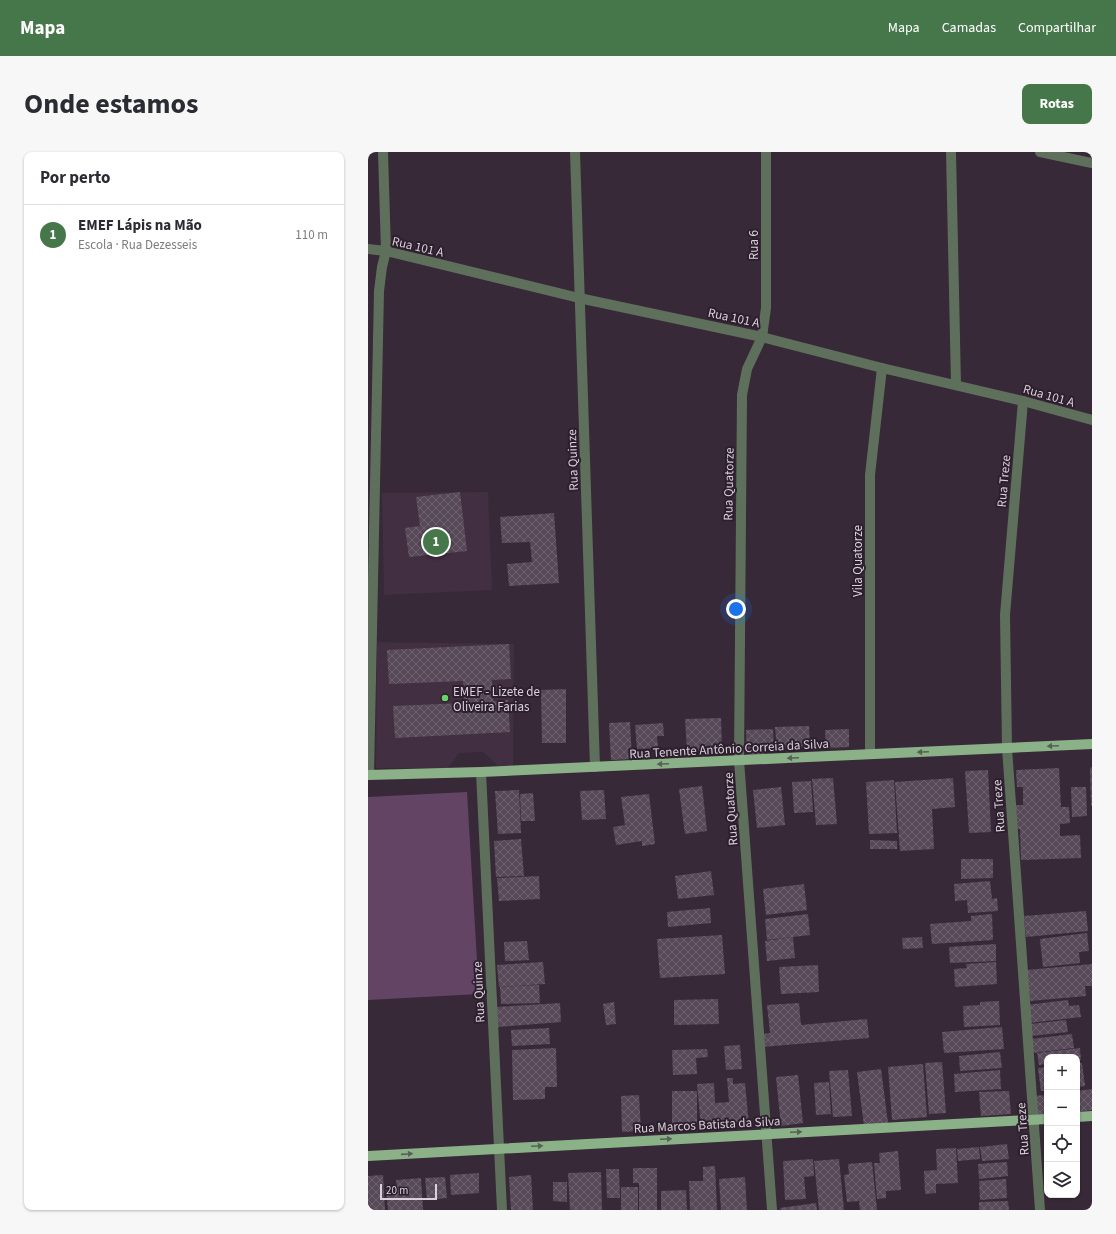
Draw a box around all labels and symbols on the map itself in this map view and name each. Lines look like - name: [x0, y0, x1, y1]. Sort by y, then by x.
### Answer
- street label: Rua 6: [745, 230, 763, 260]
- street label: Rua 101 A: [390, 232, 446, 262]
- street label: Rua 101 A: [706, 304, 762, 332]
- street label: Rua 101 A: [1021, 380, 1077, 412]
- street label: Rua Quinze: [563, 429, 583, 491]
- street label: Rua Quatorze: [719, 447, 739, 521]
- street label: Rua Treze: [993, 454, 1015, 508]
- street label: Vila Quatorze: [849, 525, 867, 597]
- pin: 1: [423, 527, 449, 557]
- your location: [726, 599, 746, 619]
- place label: EMEF - Lizete de Oliveira Farias: [453, 683, 540, 716]
- marker: EMEF - Lizete de Oliveira Farias: [440, 693, 450, 703]
- street label: Rua Tenente Antônio Correia da Silva: [629, 735, 829, 763]
- one-way arrow: [1046, 743, 1059, 749]
- one-way arrow: [916, 749, 929, 755]
- one-way arrow: [787, 754, 799, 761]
- one-way arrow: [657, 760, 669, 767]
- street label: Rua Quatorze: [719, 772, 743, 846]
- street label: Rua Treze: [988, 779, 1010, 833]
- street label: Rua Quinze: [468, 961, 490, 1023]
- street label: Rua Treze: [1012, 1102, 1034, 1156]
- street label: Rua Marcos Batista da Silva: [633, 1112, 781, 1138]
- one-way arrow: [790, 1129, 803, 1135]
- one-way arrow: [660, 1136, 673, 1142]
- one-way arrow: [531, 1143, 543, 1150]
- one-way arrow: [401, 1151, 414, 1157]
- scale bar: [380, 1182, 437, 1201]

